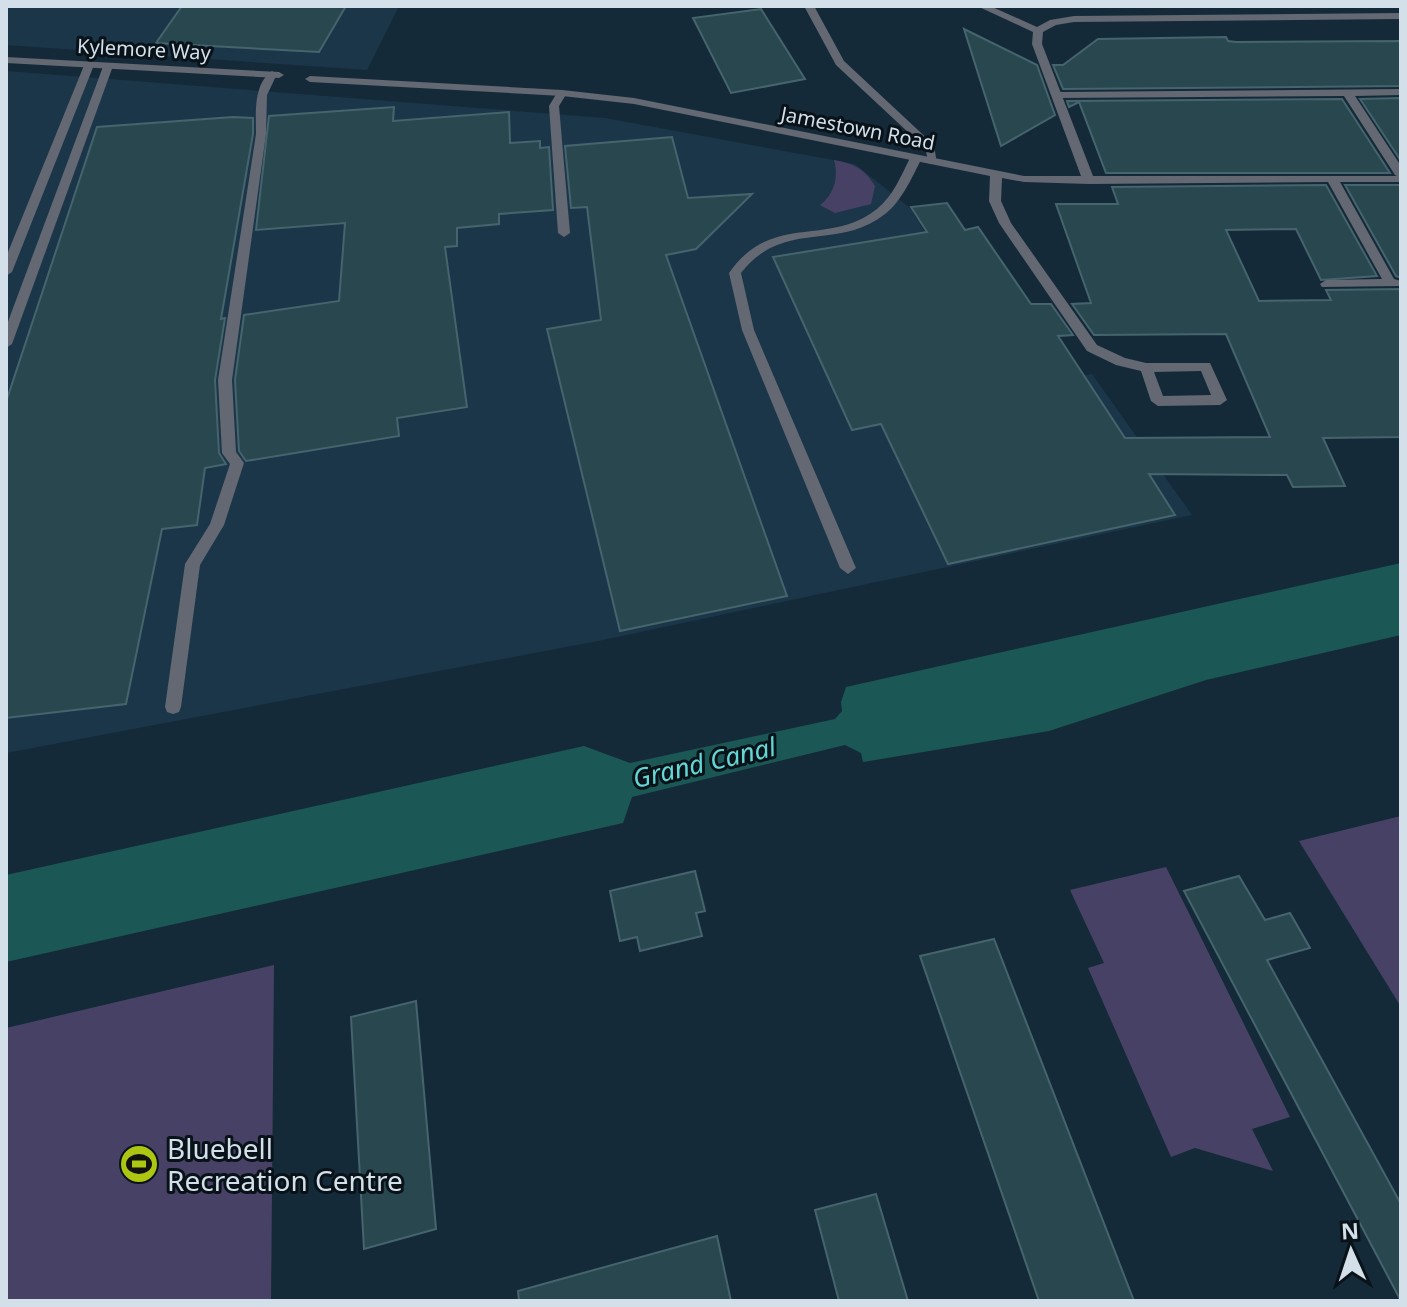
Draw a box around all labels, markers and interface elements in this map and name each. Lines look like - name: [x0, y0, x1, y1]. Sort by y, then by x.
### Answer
- street label: Kylemore Way: [76, 32, 212, 66]
- street label: Jamestown Road: [777, 99, 937, 156]
- water label: Grand Canal: [629, 728, 780, 796]
- place label: Bluebell Recreation Centre: [167, 1129, 403, 1199]
- sports icon: Bluebell Recreation Centre: [118, 1143, 160, 1185]
- north arrow: [1311, 1211, 1391, 1291]
- text: N: [1340, 1215, 1360, 1245]

